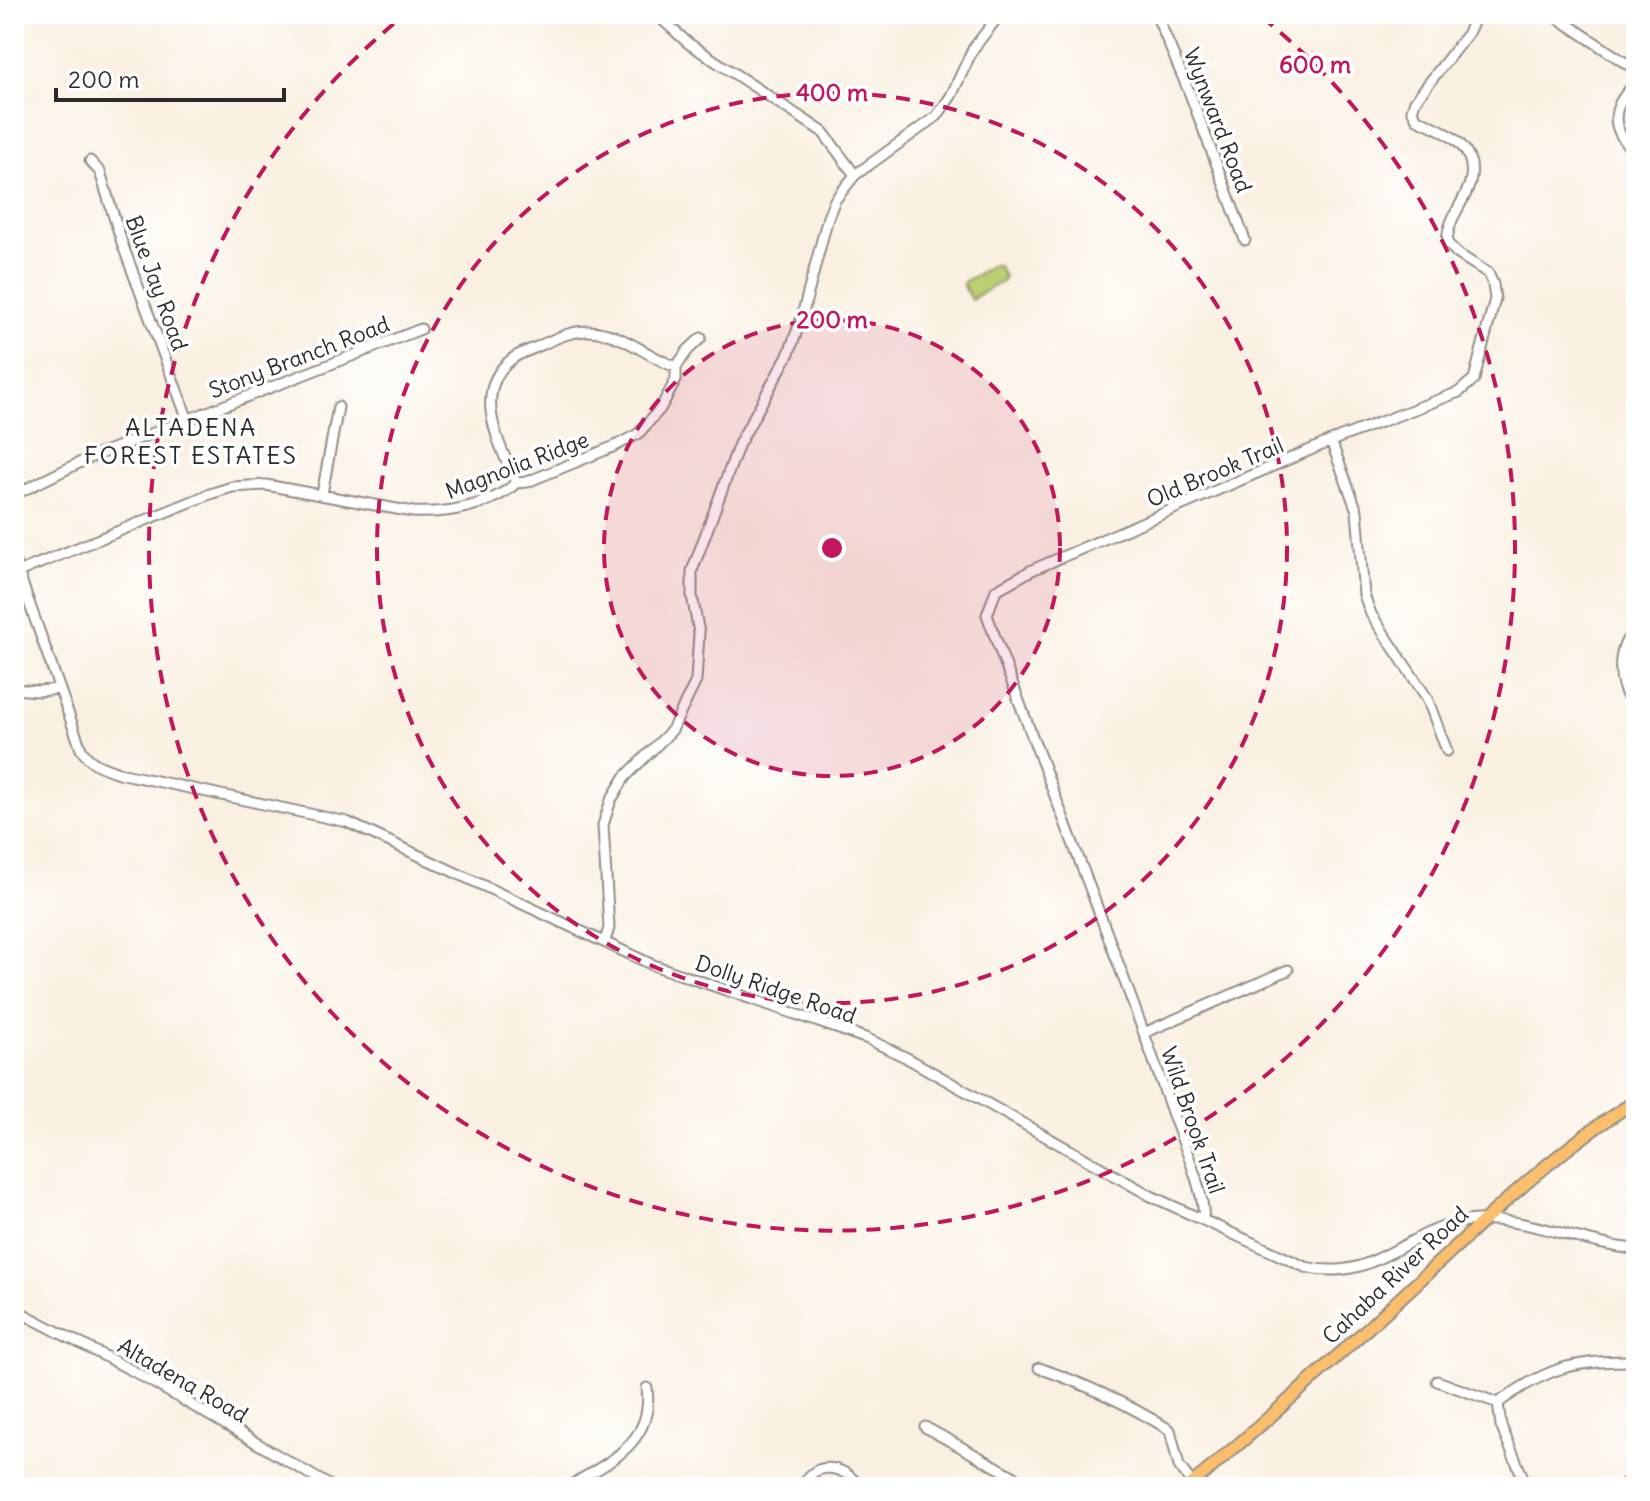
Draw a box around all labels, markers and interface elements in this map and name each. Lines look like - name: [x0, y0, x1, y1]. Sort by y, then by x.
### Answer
- street label: Wynward Road: [1178, 44, 1258, 196]
- text: 600 m: [1279, 49, 1351, 79]
- scale bar: [56, 52, 284, 102]
- text: 200 m: [68, 64, 140, 94]
- text: 400 m: [796, 77, 868, 107]
- street label: Blue Jay Road: [120, 211, 194, 355]
- text: 200 m: [796, 304, 868, 334]
- street label: Stony Branch Road: [205, 310, 393, 404]
- district label: ALTADENA FOREST ESTATES: [84, 412, 298, 470]
- street label: Magnolia Ridge: [441, 425, 593, 505]
- street label: Old Brook Trail: [1142, 431, 1288, 513]
- centre of rings: [818, 534, 846, 562]
- street label: Dolly Ridge Road: [692, 948, 860, 1030]
- street label: Wild Brook Trail: [1155, 1043, 1231, 1197]
- street label: Cahaba River Road: [1316, 1200, 1474, 1350]
- street label: Altadena Road: [113, 1331, 253, 1429]

